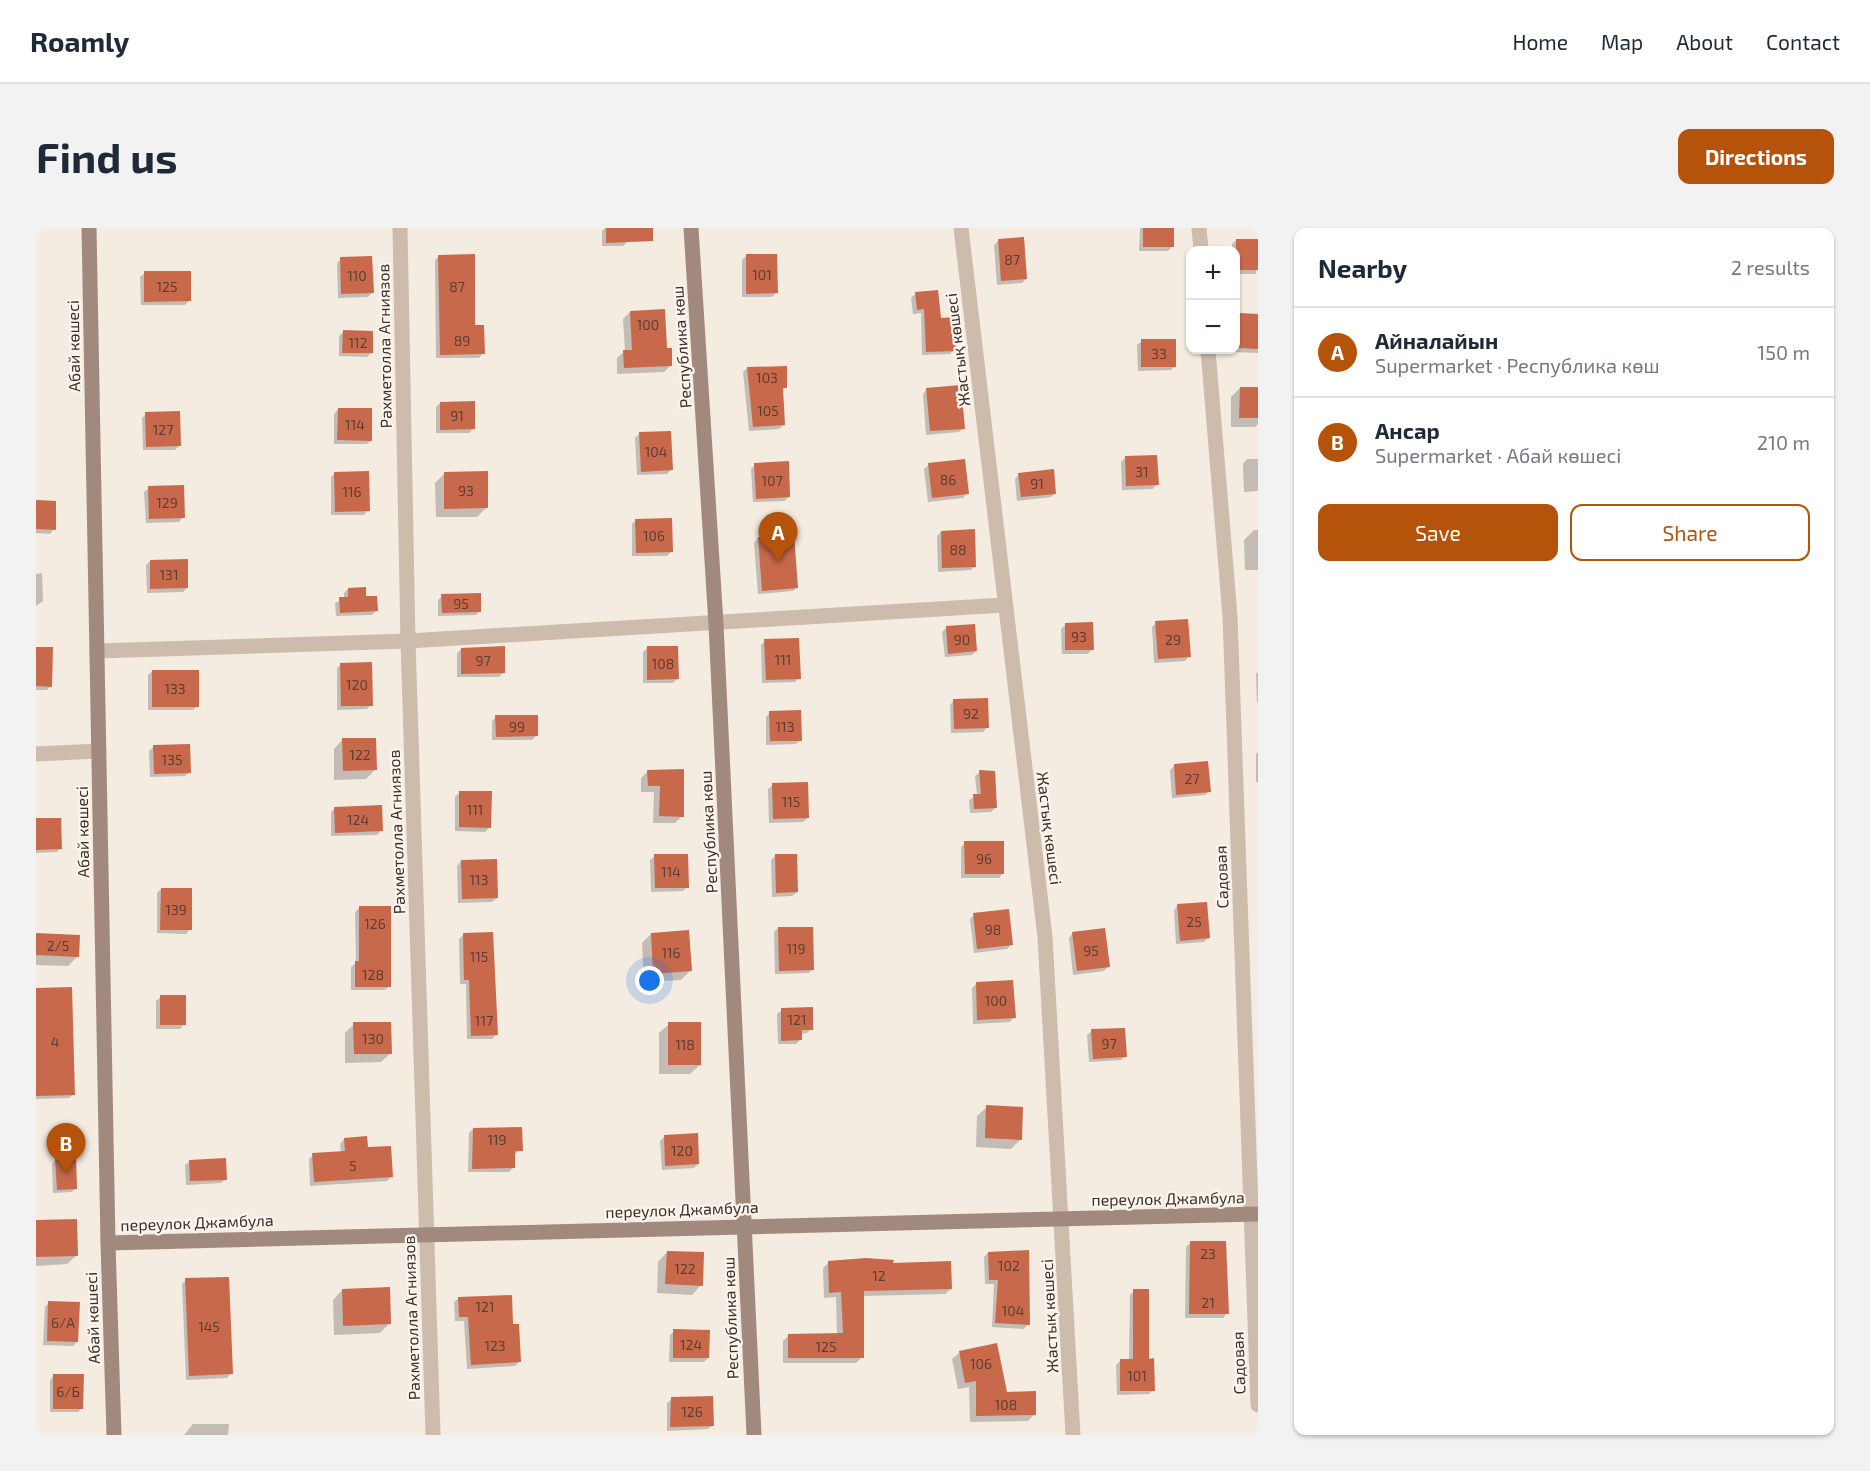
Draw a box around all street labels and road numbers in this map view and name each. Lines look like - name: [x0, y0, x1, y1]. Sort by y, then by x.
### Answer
- street label: Рахметолла Агниязов: [373, 263, 395, 429]
- street label: Республика көш: [667, 285, 696, 409]
- street label: Жастық көшесі: [941, 292, 973, 408]
- street label: Абай көшесі: [63, 300, 83, 392]
- street label: Рахметолла Агниязов: [384, 749, 408, 915]
- street label: Республика көш: [695, 770, 722, 894]
- street label: Жастық көшесі: [1034, 770, 1066, 886]
- street label: Абай көшесі: [72, 786, 92, 878]
- street label: Садовая: [1210, 845, 1232, 909]
- street label: переулок Джамбула: [1091, 1187, 1245, 1210]
- street label: переулок Джамбула: [605, 1197, 759, 1222]
- street label: переулок Джамбула: [120, 1210, 274, 1235]
- street label: Рахметолла Агниязов: [399, 1235, 423, 1401]
- street label: Республика көш: [718, 1256, 743, 1380]
- street label: Жастық көшесі: [1037, 1259, 1061, 1373]
- street label: Абай көшесі: [81, 1272, 103, 1364]
- street label: Садовая: [1227, 1331, 1249, 1395]

